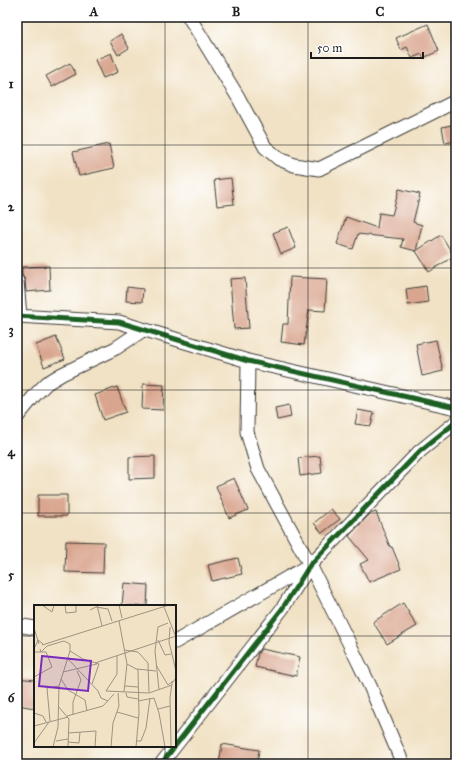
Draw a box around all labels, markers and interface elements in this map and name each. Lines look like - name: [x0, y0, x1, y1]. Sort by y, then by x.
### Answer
- text: A: [89, 4, 99, 20]
- text: B: [232, 4, 241, 20]
- text: C: [376, 4, 385, 20]
- scale bar: [311, 34, 423, 60]
- text: 50 m: [317, 41, 342, 55]
- text: 1: [8, 76, 14, 92]
- text: 2: [8, 199, 15, 215]
- text: 3: [8, 322, 14, 338]
- text: 4: [7, 444, 15, 460]
- text: 5: [8, 567, 15, 583]
- inset map: [34, 605, 176, 747]
- text: 6: [8, 690, 16, 706]

